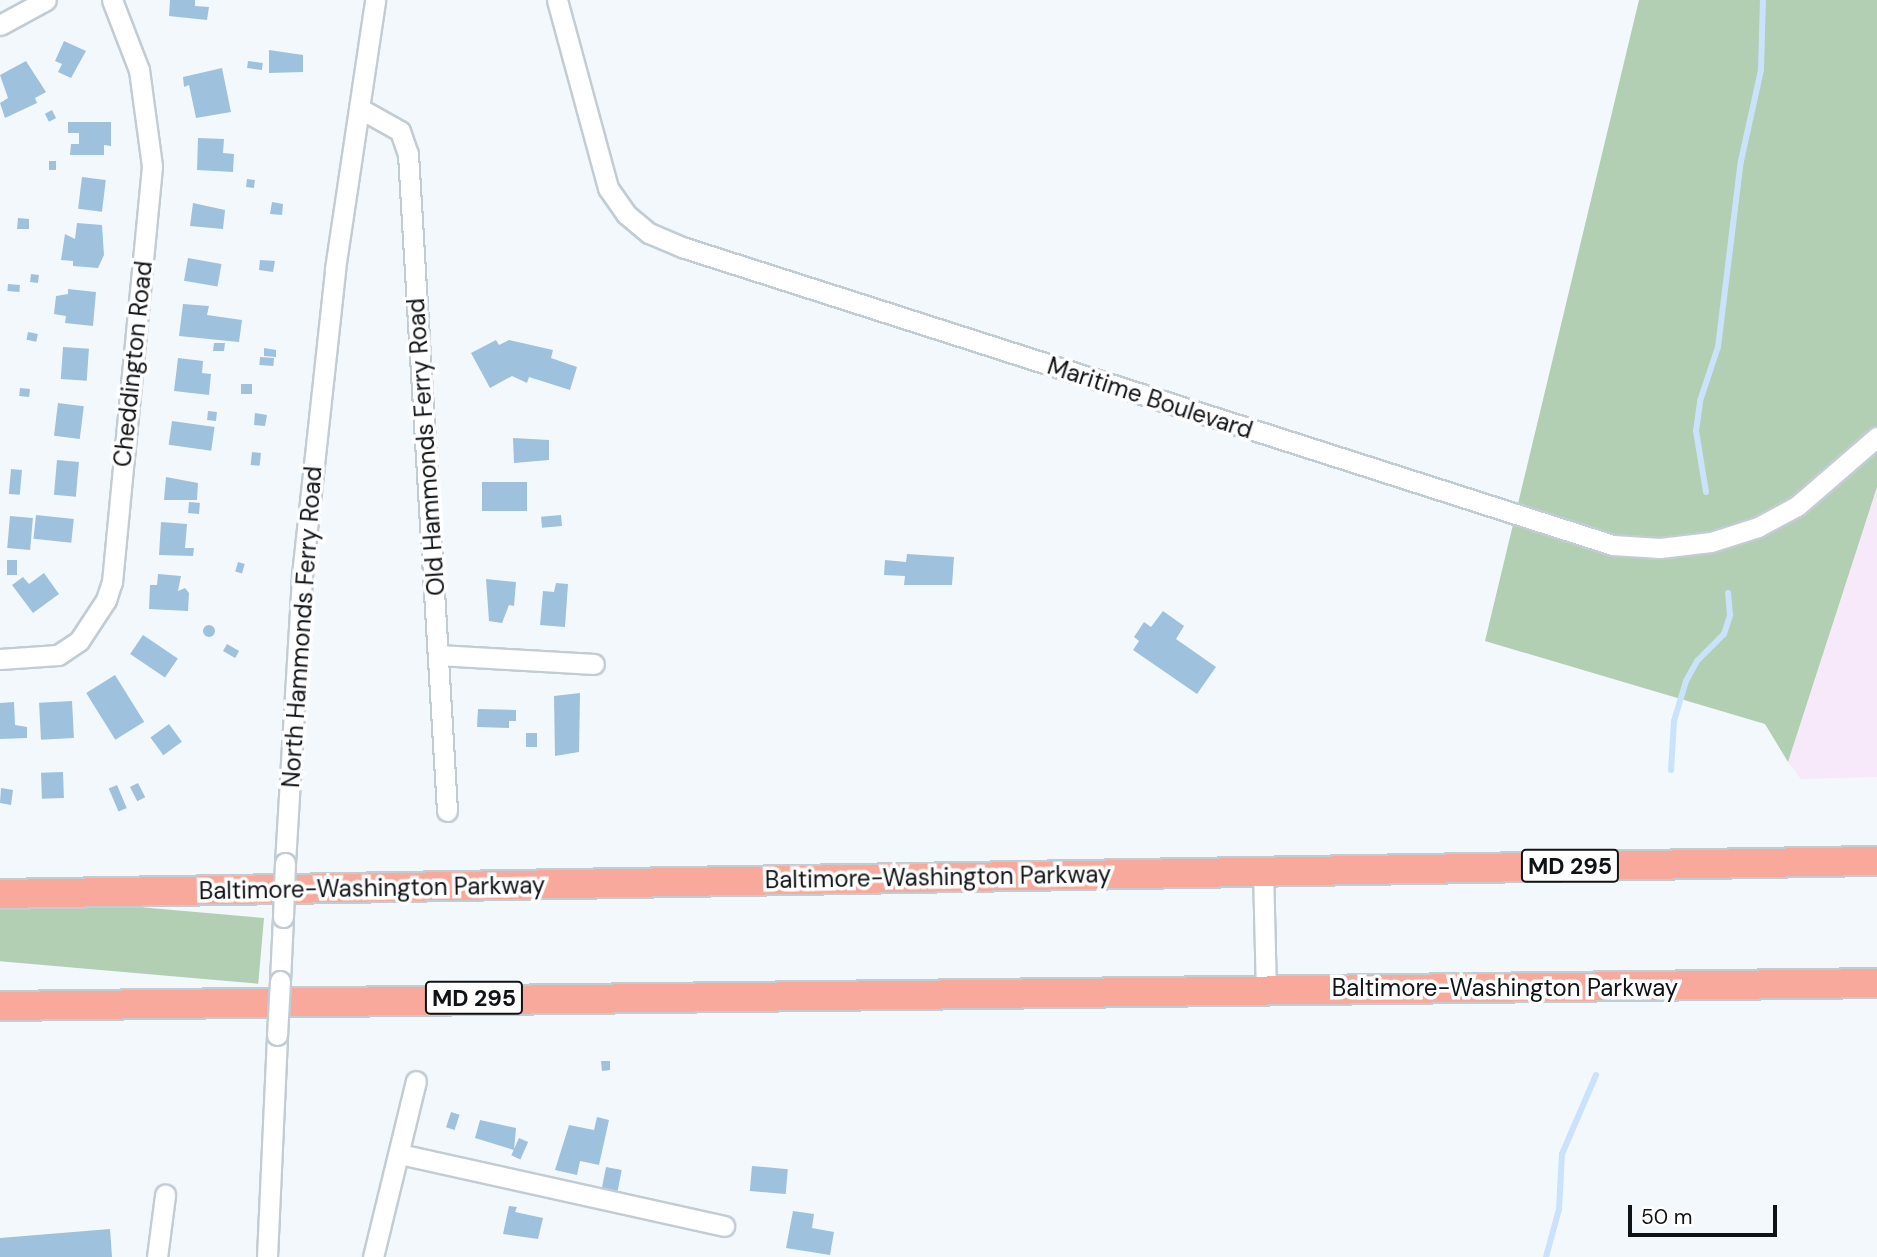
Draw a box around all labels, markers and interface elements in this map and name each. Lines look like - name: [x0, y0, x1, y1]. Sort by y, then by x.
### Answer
- street label: Cheddington Road: [108, 260, 158, 468]
- street label: Old Hammonds Ferry Road: [401, 297, 451, 597]
- street label: Maritime Boulevard: [1044, 351, 1256, 445]
- street label: North Hammonds Ferry Road: [276, 465, 328, 789]
- road number: MD 295: [1519, 846, 1621, 886]
- street label: Baltimore-Washington Parkway: [765, 860, 1111, 894]
- street label: Baltimore-Washington Parkway: [199, 871, 545, 905]
- street label: Baltimore-Washington Parkway: [1332, 974, 1678, 1002]
- road number: MD 295: [423, 979, 525, 1018]
- scale bar: [1632, 1190, 1781, 1234]
- text: 50 m: [1641, 1203, 1692, 1231]

